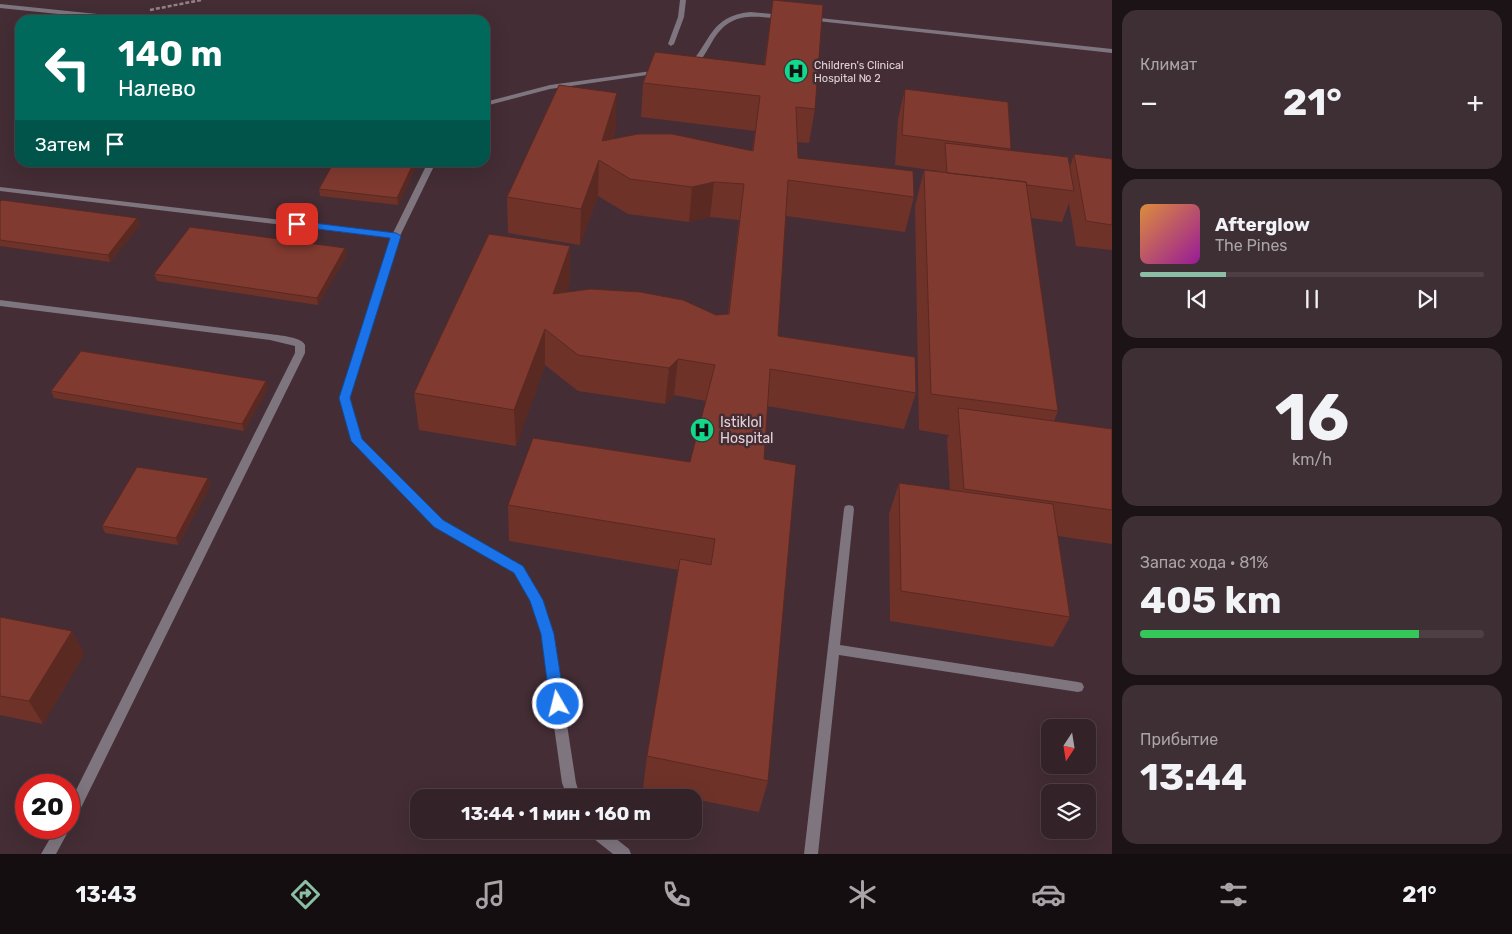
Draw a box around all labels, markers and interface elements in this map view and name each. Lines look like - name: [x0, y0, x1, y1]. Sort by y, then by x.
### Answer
- text: 140 m: [118, 33, 223, 75]
- icon: left: [35, 35, 100, 100]
- text: Климат: [1140, 55, 1197, 74]
- hospital icon: Children's Clinical Hospital № 2: [783, 58, 809, 84]
- place label: Children's Clinical Hospital № 2: [814, 59, 904, 85]
- text: Налево: [118, 75, 196, 102]
- text: 21°: [1283, 79, 1342, 125]
- text: −: [1140, 86, 1158, 119]
- text: +: [1467, 86, 1484, 119]
- icon: arrive: [101, 130, 129, 158]
- text: Затем: [35, 133, 91, 156]
- pin: [276, 203, 318, 245]
- icon: arrive: [283, 210, 311, 238]
- text: Afterglow: [1215, 213, 1310, 236]
- text: The Pines: [1215, 236, 1288, 255]
- icon: previous: [1183, 285, 1211, 313]
- icon: pause: [1298, 285, 1326, 313]
- icon: next: [1413, 285, 1441, 313]
- text: 16: [1275, 379, 1349, 456]
- place label: Istiklol Hospital: [720, 414, 774, 447]
- hospital icon: Istiklol Hospital: [689, 417, 715, 443]
- text: km/h: [1292, 450, 1332, 469]
- text: Запас хода · 81%: [1140, 553, 1268, 572]
- text: 405 km: [1140, 577, 1281, 623]
- position arrow: [531, 677, 583, 729]
- north arrow: [1041, 719, 1096, 774]
- map controls: [1041, 719, 1096, 839]
- text: Прибытие: [1140, 730, 1218, 749]
- text: 13:44: [1140, 754, 1247, 800]
- speed limit sign: 20: [15, 774, 80, 839]
- button: layers: [1041, 784, 1096, 839]
- text: 13:44 · 1 мин · 160 m: [461, 802, 651, 825]
- icon: directions: [288, 877, 323, 912]
- icon: music: [473, 877, 508, 912]
- icon: phone: [659, 877, 694, 912]
- icon: climate: [845, 877, 880, 912]
- icon: car: [1031, 877, 1066, 912]
- icon: filters: [1216, 877, 1251, 912]
- text: 13:43: [75, 881, 137, 908]
- text: 21°: [1402, 881, 1437, 908]

